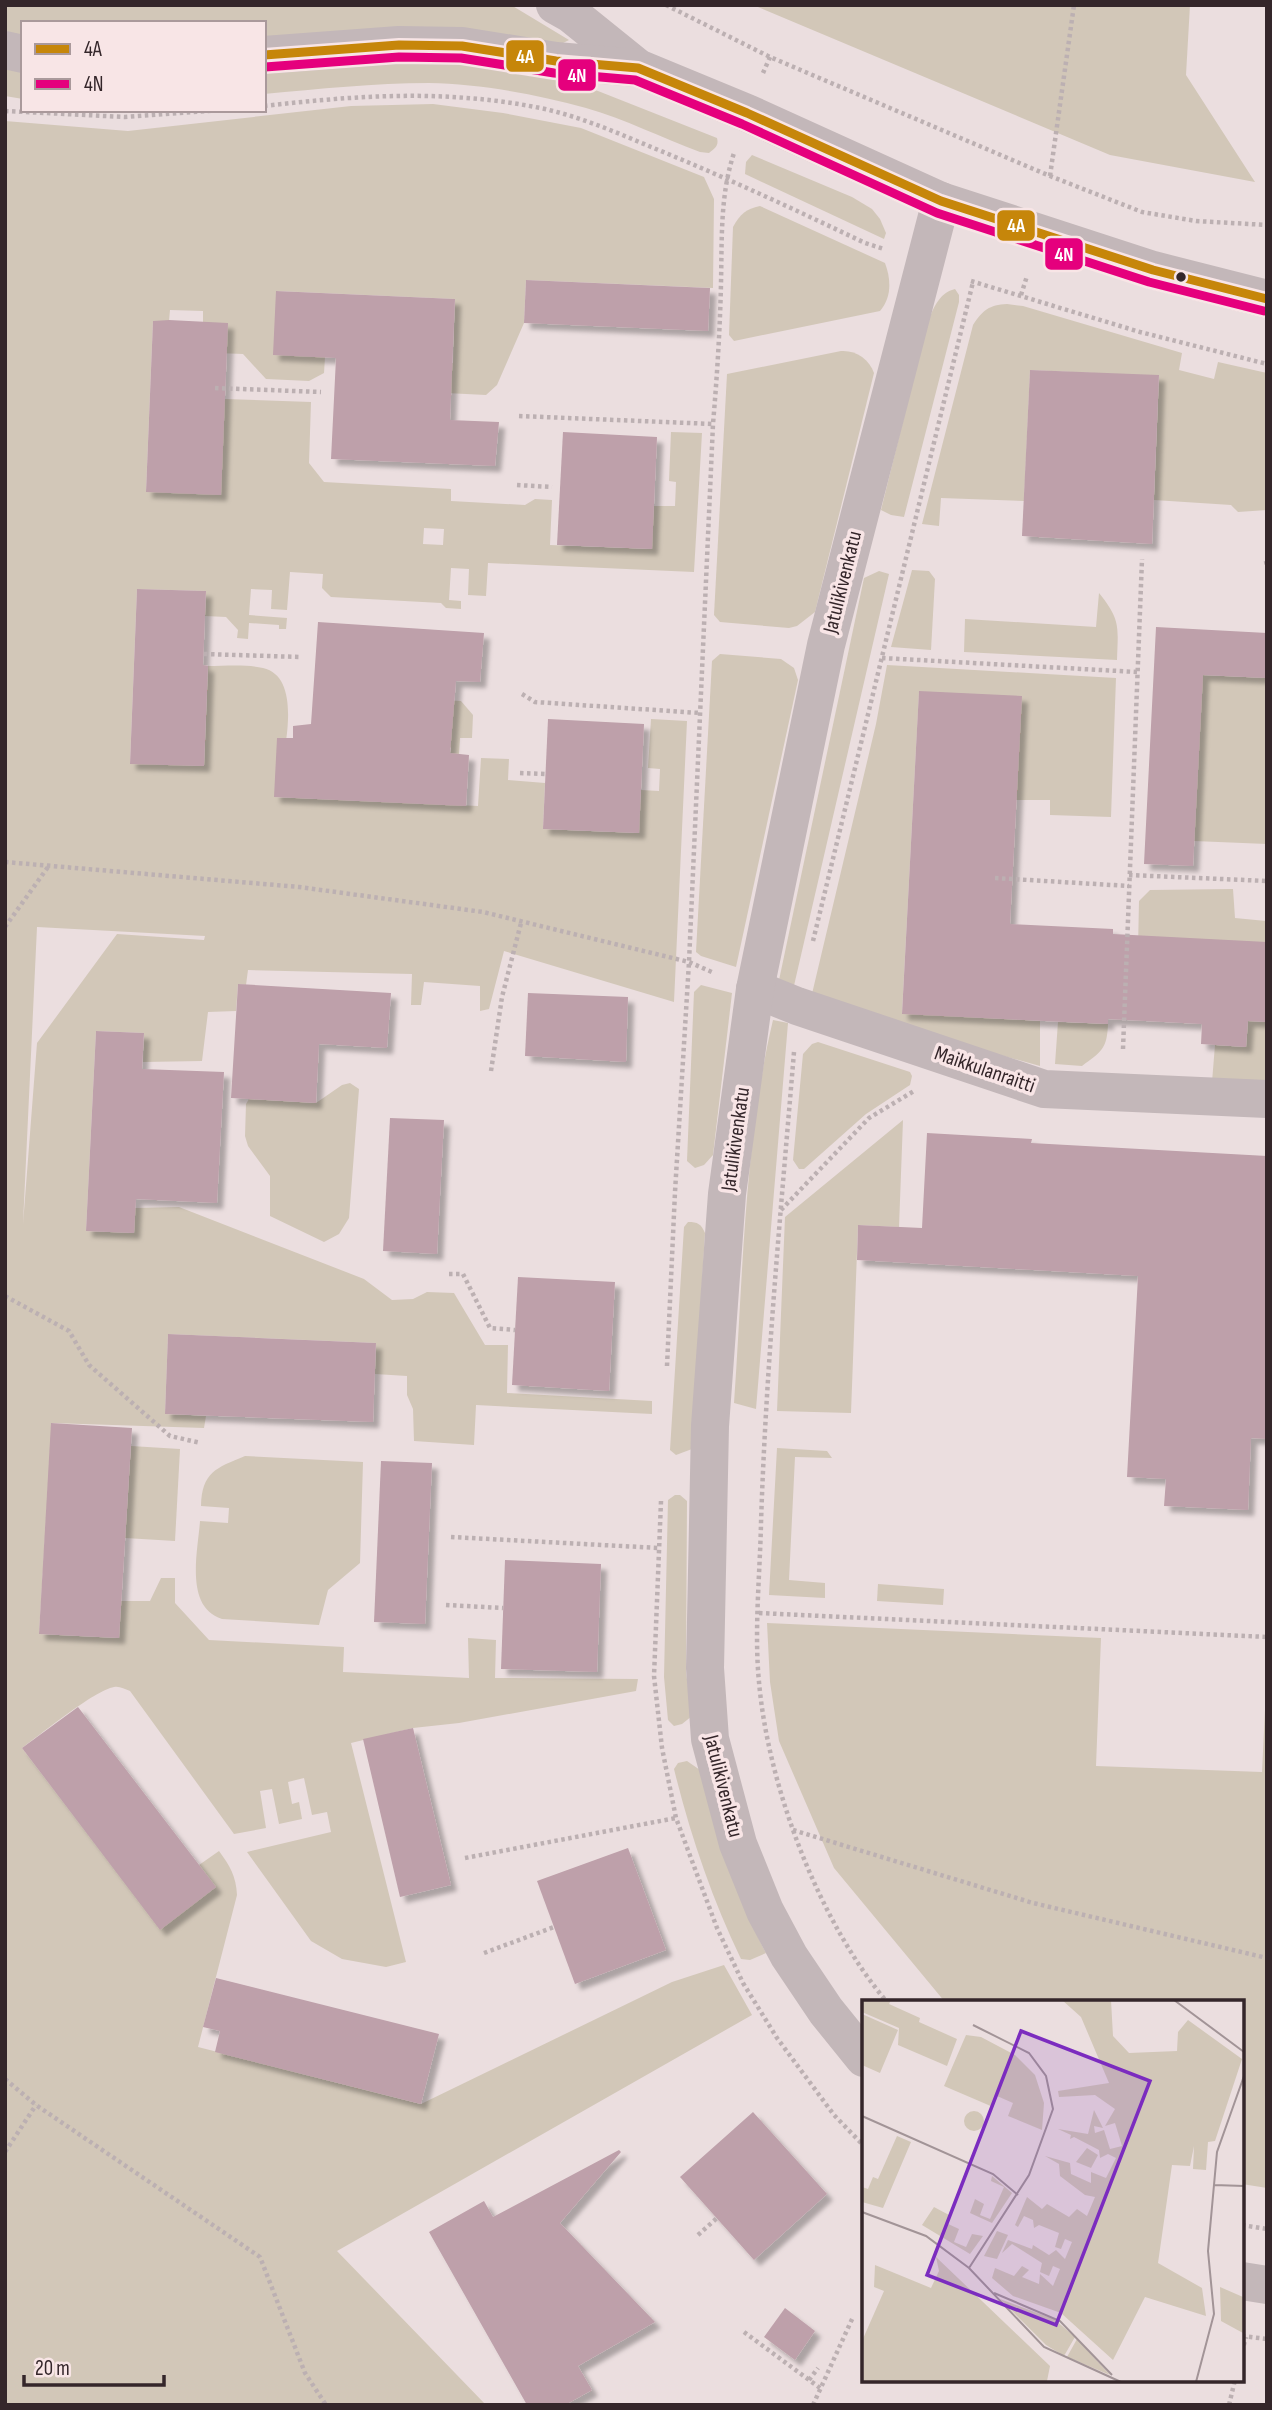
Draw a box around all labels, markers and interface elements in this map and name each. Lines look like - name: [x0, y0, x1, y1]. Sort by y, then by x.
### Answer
- legend: [21, 21, 266, 112]
- text: 4A: [84, 37, 103, 62]
- line badge: 4A: [505, 39, 545, 73]
- text: 4A: [516, 46, 535, 69]
- line badge: 4N: [557, 58, 597, 92]
- text: 4N: [568, 65, 586, 88]
- text: 4N: [84, 72, 104, 97]
- line badge: 4A: [996, 209, 1036, 242]
- text: 4A: [1007, 215, 1026, 238]
- line badge: 4N: [1044, 237, 1084, 271]
- text: 4N: [1055, 244, 1073, 267]
- unlabelled marker: [1174, 270, 1188, 284]
- street label: Jatulikivenkatu: [817, 528, 867, 637]
- street label: Maikkulanraitti: [931, 1041, 1038, 1098]
- street label: Jatulikivenkatu: [716, 1086, 755, 1194]
- street label: Jatulikivenkatu: [699, 1731, 748, 1840]
- inset map: [862, 2000, 1244, 2382]
- scale bar: [24, 2344, 164, 2388]
- text: 20 m: [35, 2356, 70, 2381]

